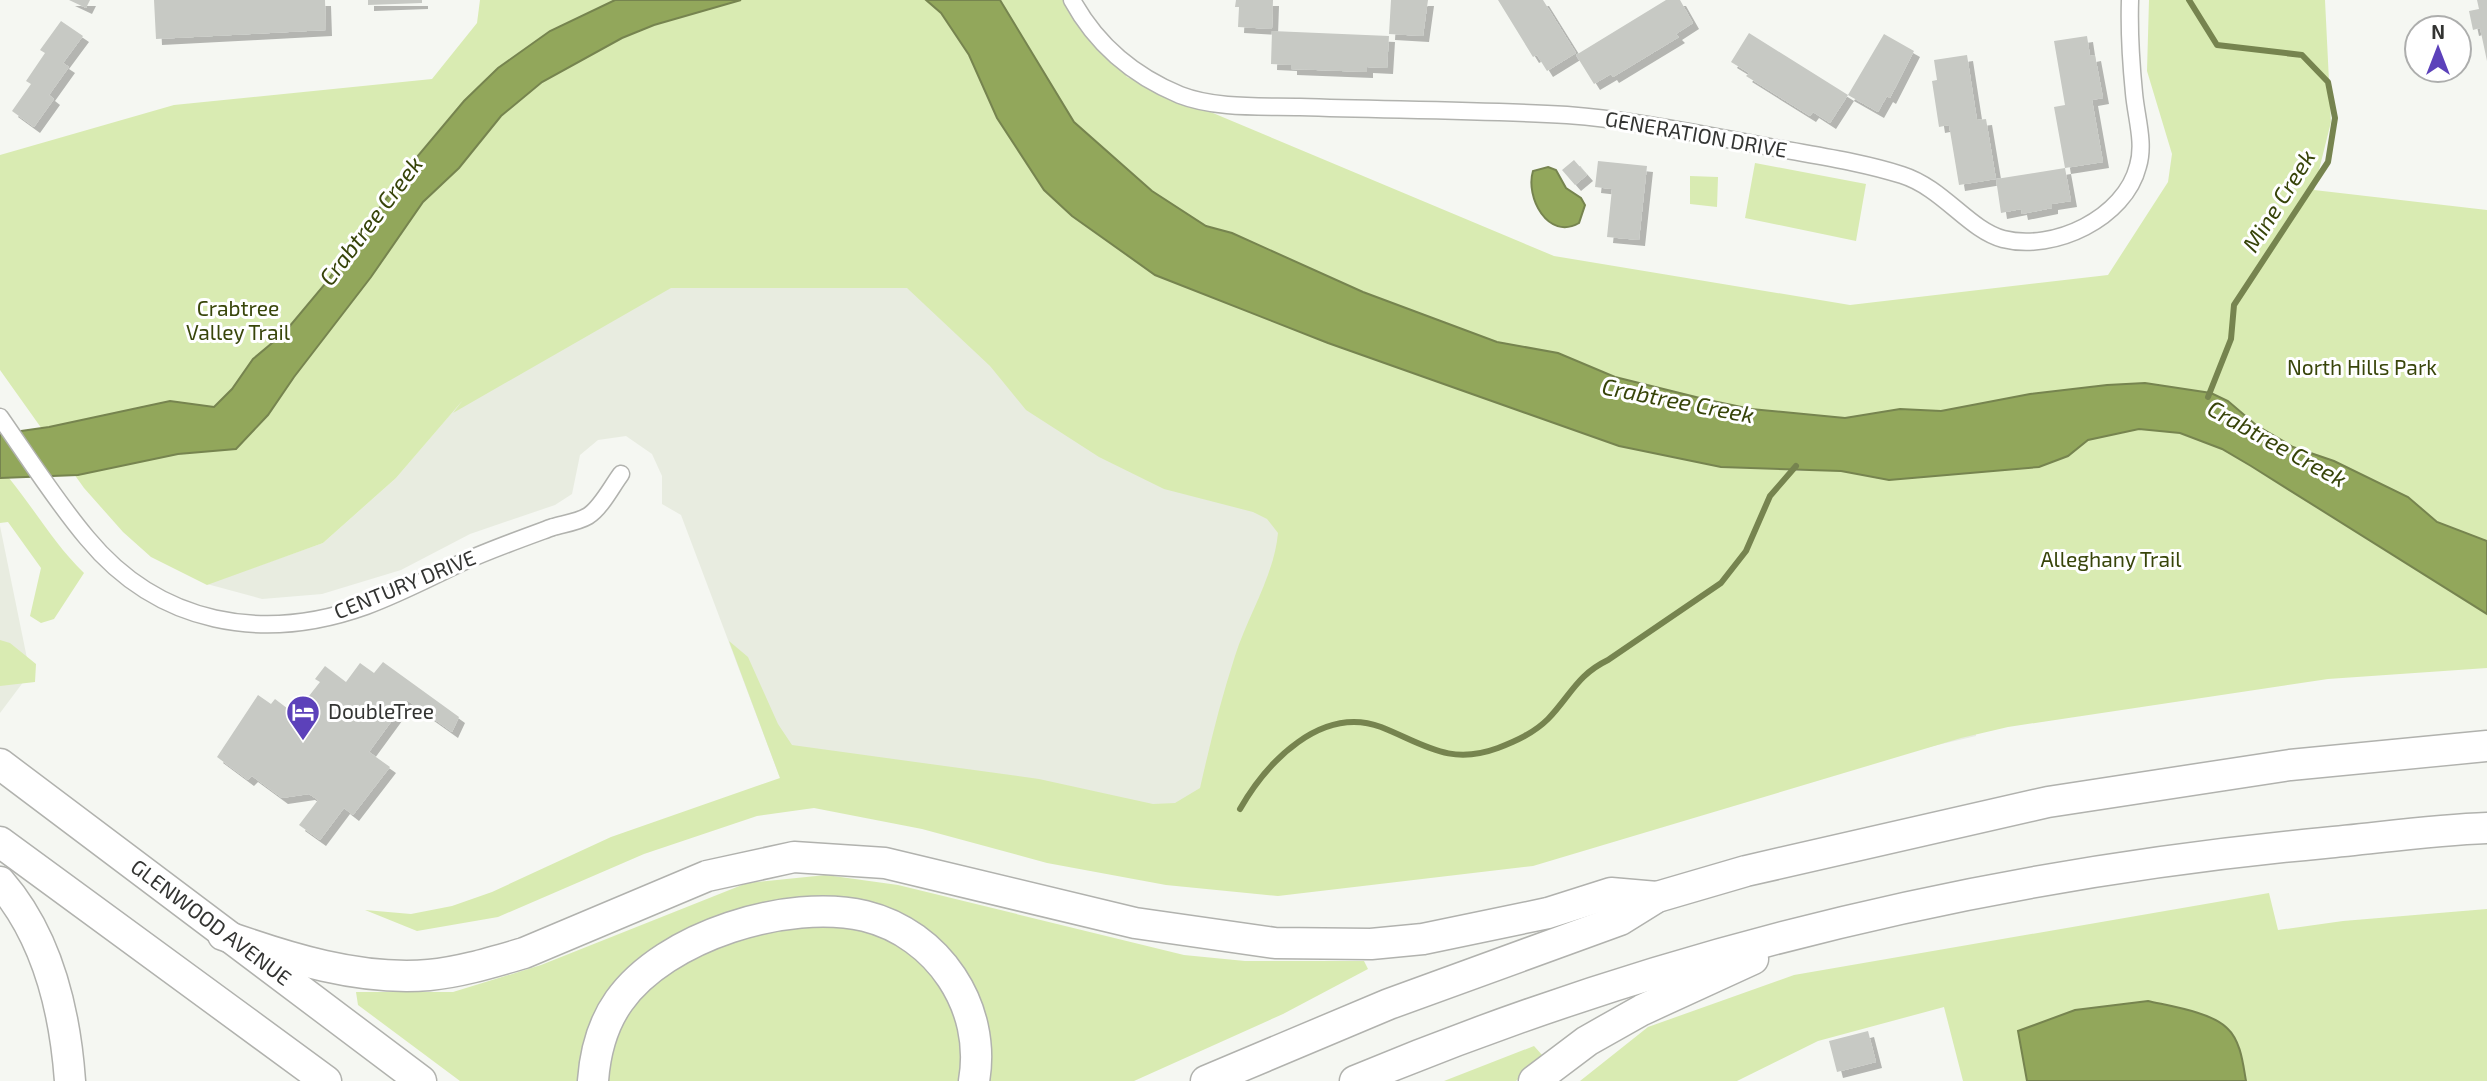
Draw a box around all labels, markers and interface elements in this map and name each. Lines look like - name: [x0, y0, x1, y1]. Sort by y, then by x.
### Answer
- north arrow: [2403, 14, 2473, 84]
- text: N: [2431, 20, 2445, 43]
- street label: GENERATION DRIVE: [1603, 105, 1789, 162]
- water label: Mine Creek: [2236, 144, 2321, 257]
- water label: Crabtree Creek: [313, 150, 428, 290]
- park label: Crabtree Valley Trail: [186, 295, 291, 344]
- park label: North Hills Park: [2287, 354, 2437, 379]
- water label: Crabtree Creek: [1600, 372, 1757, 428]
- water label: Crabtree Creek: [2203, 393, 2352, 493]
- street label: CENTURY DRIVE: [330, 544, 479, 623]
- park label: Alleghany Trail: [2041, 546, 2182, 571]
- hotel icon: DoubleTree: [284, 693, 322, 742]
- place label: DoubleTree: [328, 698, 434, 723]
- street label: GLENWOOD AVENUE: [127, 853, 297, 990]

